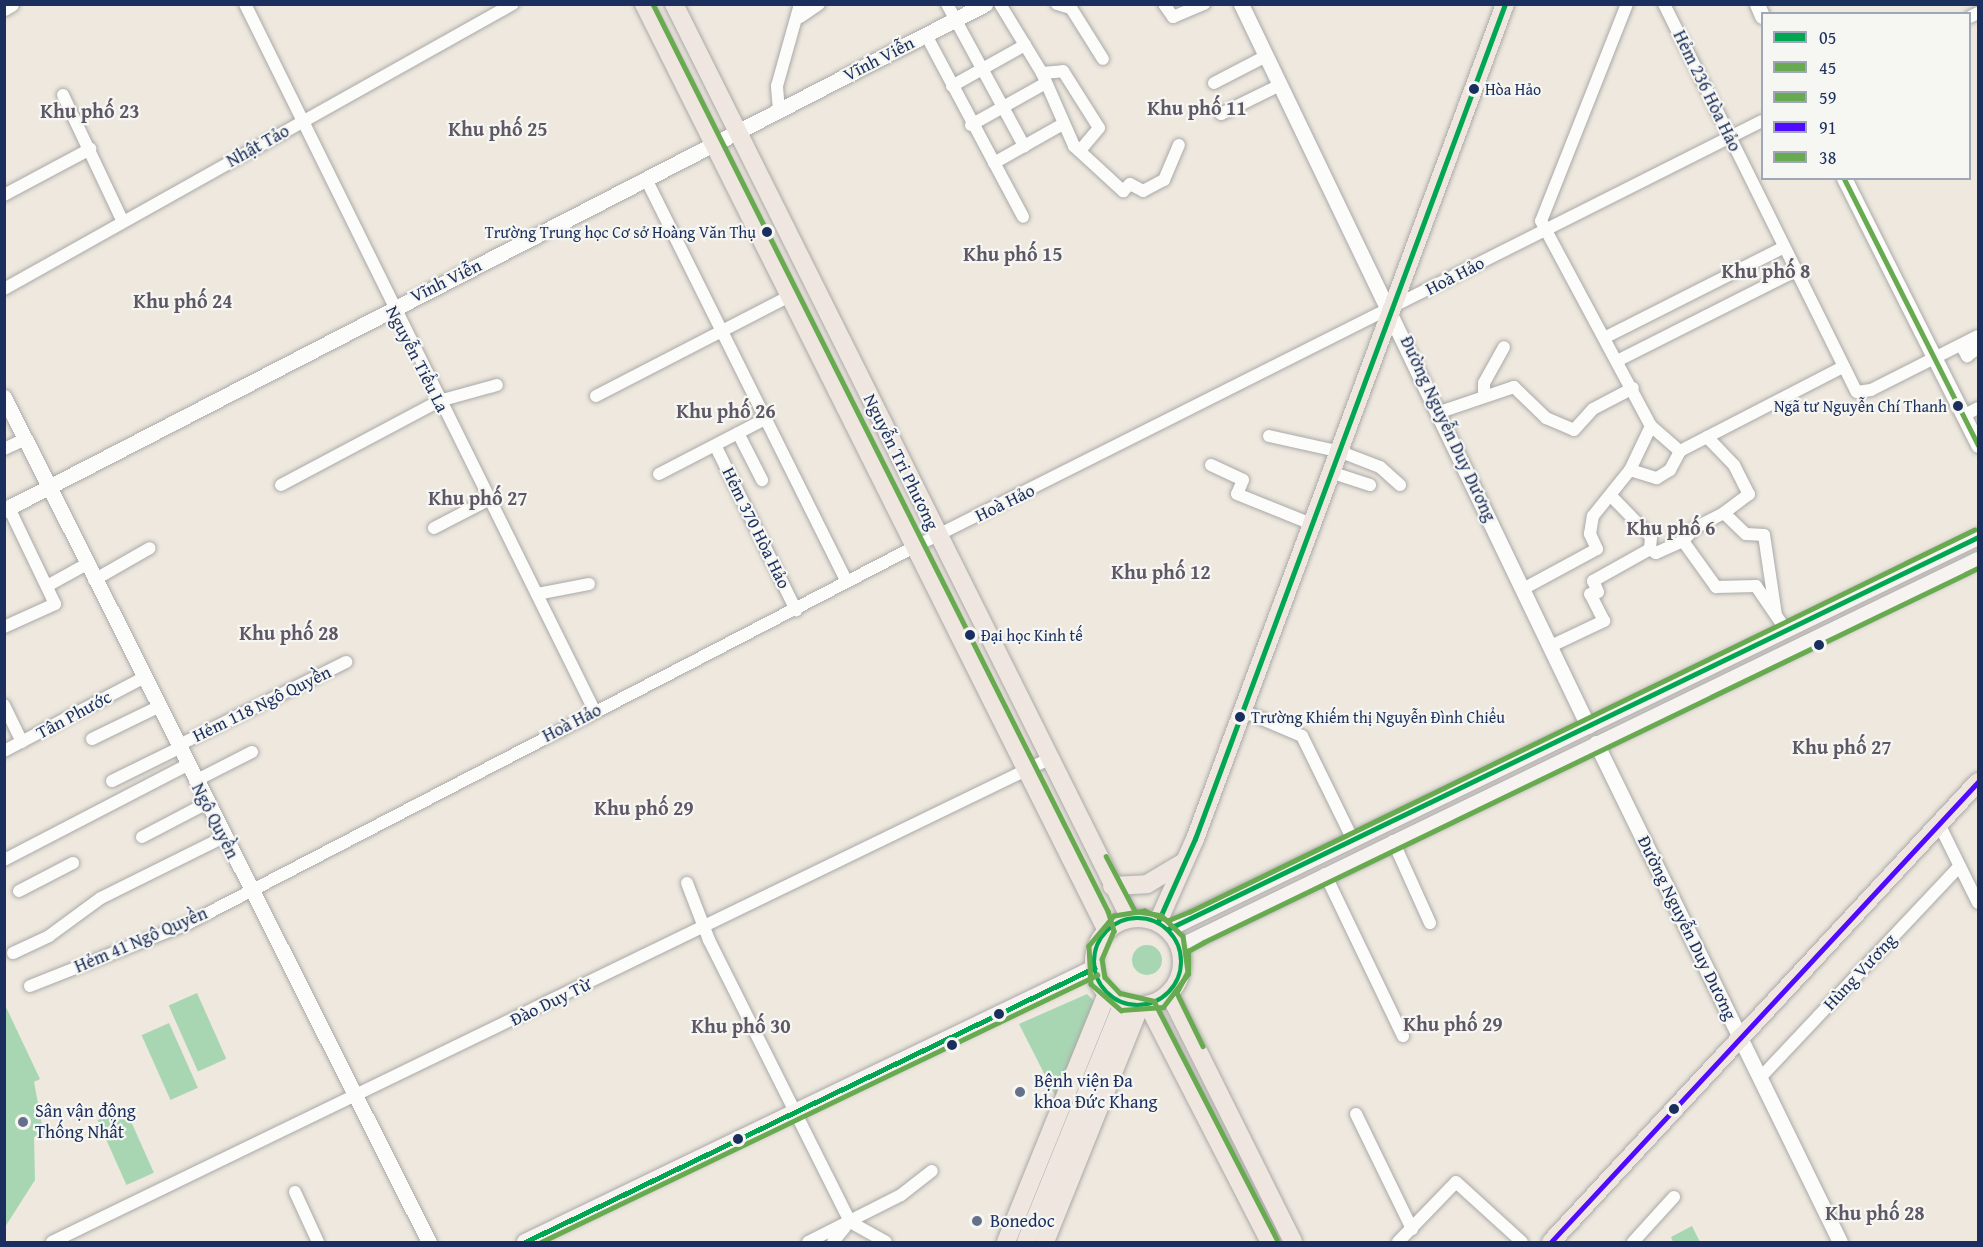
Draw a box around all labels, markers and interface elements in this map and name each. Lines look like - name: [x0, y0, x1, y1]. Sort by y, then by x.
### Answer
- legend: [1761, 12, 1971, 180]
- text: 05: [1819, 24, 1836, 51]
- street label: Hẻm 236 Hòa Hảo: [1668, 27, 1746, 155]
- street label: Vĩnh Viễn: [840, 32, 918, 86]
- text: 45: [1819, 54, 1836, 81]
- place label: Hòa Hảo: [1485, 79, 1541, 99]
- marker: Hòa Hảo: [1468, 83, 1480, 95]
- text: 59: [1819, 84, 1836, 111]
- district label: Khu phố 11: [1147, 95, 1247, 119]
- district label: Khu phố 23: [40, 98, 140, 122]
- text: 91: [1819, 114, 1836, 141]
- district label: Khu phố 25: [448, 116, 548, 140]
- street label: Nhật Tảo: [223, 120, 293, 172]
- text: 38: [1819, 144, 1836, 171]
- place label: Trường Trung học Cơ sở Hoàng Văn Thụ: [485, 222, 756, 242]
- marker: Trường Trung học Cơ sở Hoàng Văn Thụ: [761, 226, 773, 238]
- district label: Khu phố 15: [963, 241, 1063, 265]
- street label: Hoà Hảo: [1422, 252, 1488, 300]
- street label: Vĩnh Viễn: [407, 255, 485, 307]
- district label: Khu phố 8: [1722, 258, 1810, 282]
- district label: Khu phố 24: [133, 288, 233, 312]
- street label: Nguyễn Tiểu La: [381, 302, 453, 416]
- street label: Đường Nguyễn Duy Dương: [1395, 333, 1501, 525]
- street label: Nguyễn Tri Phương: [859, 390, 943, 534]
- place label: Ngã tư Nguyễn Chí Thanh: [1774, 396, 1947, 416]
- district label: Khu phố 26: [676, 398, 776, 422]
- marker: Ngã tư Nguyễn Chí Thanh: [1952, 400, 1964, 412]
- street label: Hẻm 370 Hòa Hảo: [717, 464, 795, 592]
- street label: Hoà Hảo: [972, 479, 1038, 527]
- district label: Khu phố 27: [428, 485, 528, 509]
- district label: Khu phố 6: [1627, 515, 1715, 539]
- district label: Khu phố 12: [1111, 559, 1211, 583]
- district label: Khu phố 28: [239, 620, 339, 644]
- place label: Đại học Kinh tế: [981, 625, 1083, 645]
- marker: Đại học Kinh tế: [964, 629, 976, 641]
- unlabelled marker: [1813, 639, 1825, 651]
- street label: Hẻm 118 Ngô Quyền: [189, 661, 335, 747]
- street label: Tân Phước: [33, 686, 115, 744]
- street label: Hoà Hảo: [539, 699, 605, 747]
- place label: Trường Khiếm thị Nguyễn Đình Chiểu: [1251, 707, 1505, 727]
- marker: Trường Khiếm thị Nguyễn Đình Chiểu: [1234, 711, 1246, 723]
- district label: Khu phố 27: [1792, 734, 1892, 758]
- street label: Ngô Quyền: [187, 780, 243, 862]
- district label: Khu phố 29: [594, 795, 694, 819]
- street label: Đường Nguyễn Duy Dương: [1633, 832, 1741, 1024]
- street label: Hẻm 41 Ngô Quyền: [71, 902, 211, 978]
- street label: Hùng Vương: [1819, 929, 1901, 1015]
- street label: Đào Duy Từ: [507, 973, 595, 1031]
- unlabelled marker: [993, 1008, 1005, 1020]
- district label: Khu phố 29: [1403, 1011, 1503, 1035]
- district label: Khu phố 30: [691, 1013, 791, 1037]
- unlabelled marker: [946, 1039, 958, 1051]
- place label: Bệnh viện Đa khoa Đức Khang: [1034, 1071, 1158, 1114]
- marker: Bệnh viện Đa khoa Đức Khang: [1011, 1083, 1029, 1101]
- place label: Sân vận động Thống Nhất: [35, 1101, 136, 1144]
- unlabelled marker: [1668, 1103, 1680, 1115]
- marker: Sân vận động Thống Nhất: [16, 1115, 30, 1129]
- unlabelled marker: [732, 1133, 744, 1145]
- district label: Khu phố 28: [1825, 1200, 1925, 1224]
- place label: Bonedoc: [990, 1210, 1055, 1232]
- marker: Bonedoc: [968, 1212, 986, 1230]

